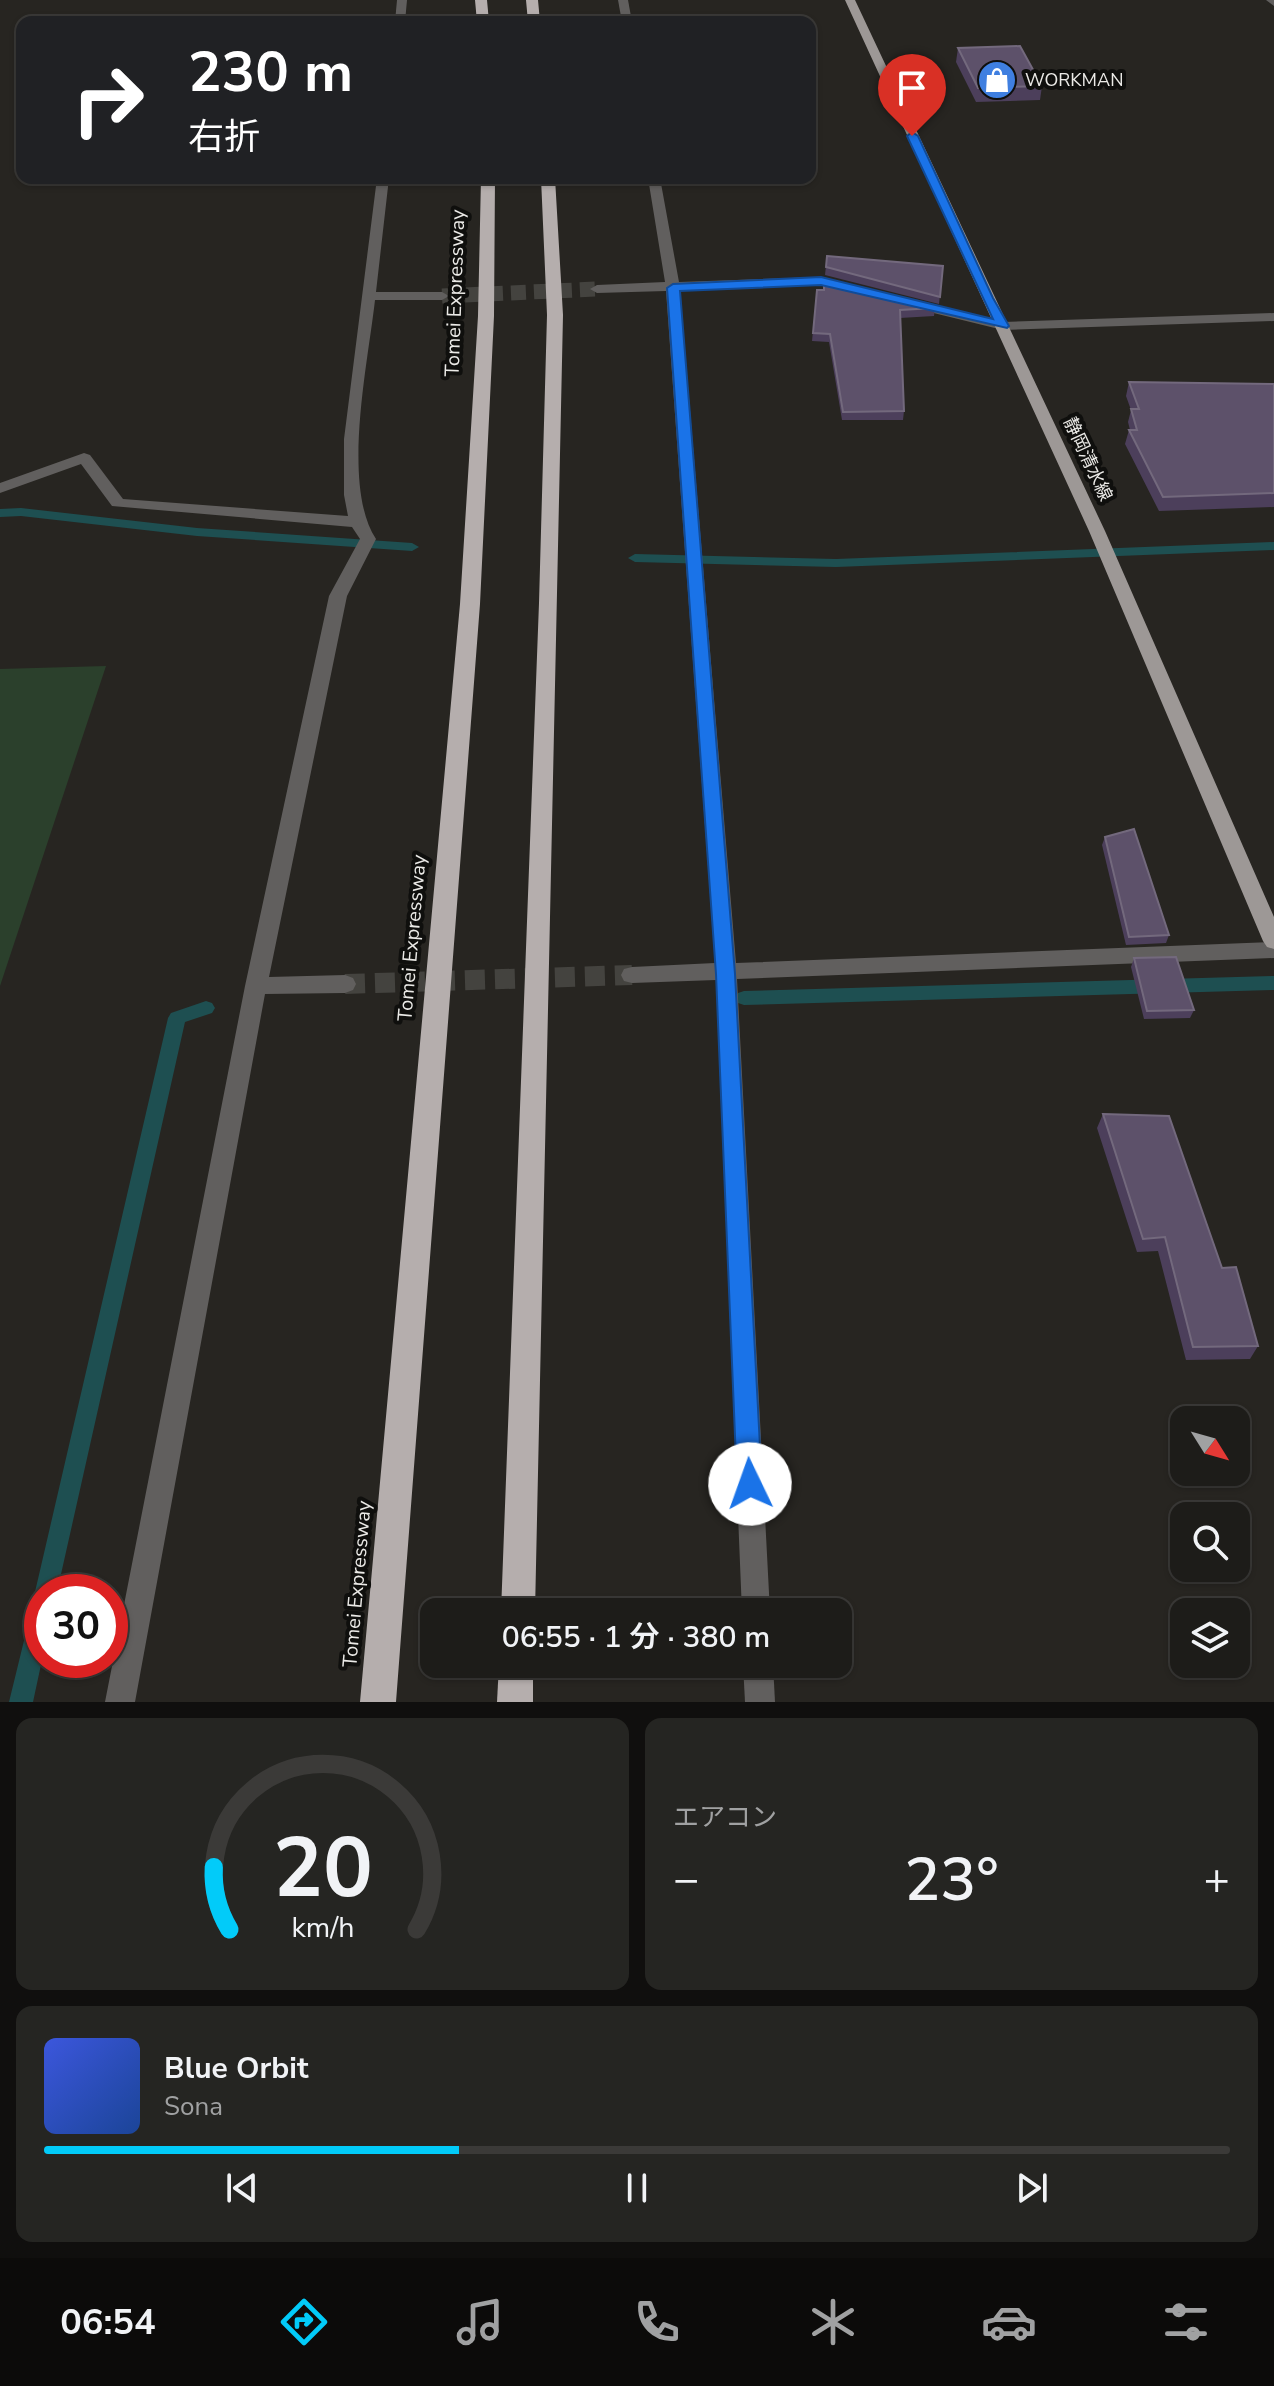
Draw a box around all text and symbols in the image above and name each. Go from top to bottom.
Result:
text: 230 m [188,34,353,111]
icon: right [56,48,160,152]
pin [878,54,946,136]
shop icon: WORKMAN [976,59,1018,101]
icon: arrive [890,66,934,110]
place label: WORKMAN [1025,68,1123,92]
text: 右折 [188,113,260,162]
street label: Tomei Expressway [439,208,471,377]
street label: 静岡清水線 [1058,413,1118,505]
street label: Tomei Expressway [391,853,433,1022]
north arrow [1170,1406,1250,1486]
map controls [1170,1406,1250,1678]
position arrow [708,1442,792,1526]
street label: Tomei Expressway [336,1499,378,1668]
button: search [1170,1502,1250,1582]
speed limit sign: 30 [24,1574,128,1678]
button: layers [1170,1598,1250,1678]
text: 06:55 · 1 分 · 380 m [502,1617,770,1658]
text: エアコン [673,1800,777,1835]
text: 20 [273,1812,372,1925]
text: 23° [904,1839,999,1921]
text: − [673,1850,699,1910]
text: + [1204,1850,1230,1910]
text: km/h [291,1908,354,1947]
text: Blue Orbit [164,2048,308,2089]
text: Sona [164,2089,223,2124]
icon: previous [220,2166,264,2210]
icon: pause [615,2166,659,2210]
icon: next [1010,2166,1054,2210]
icon: directions [276,2294,332,2350]
icon: music [452,2294,508,2350]
icon: phone [629,2294,685,2350]
icon: climate [805,2294,861,2350]
icon: car [981,2294,1037,2350]
icon: filters [1158,2294,1214,2350]
text: 06:54 [60,2298,156,2347]

